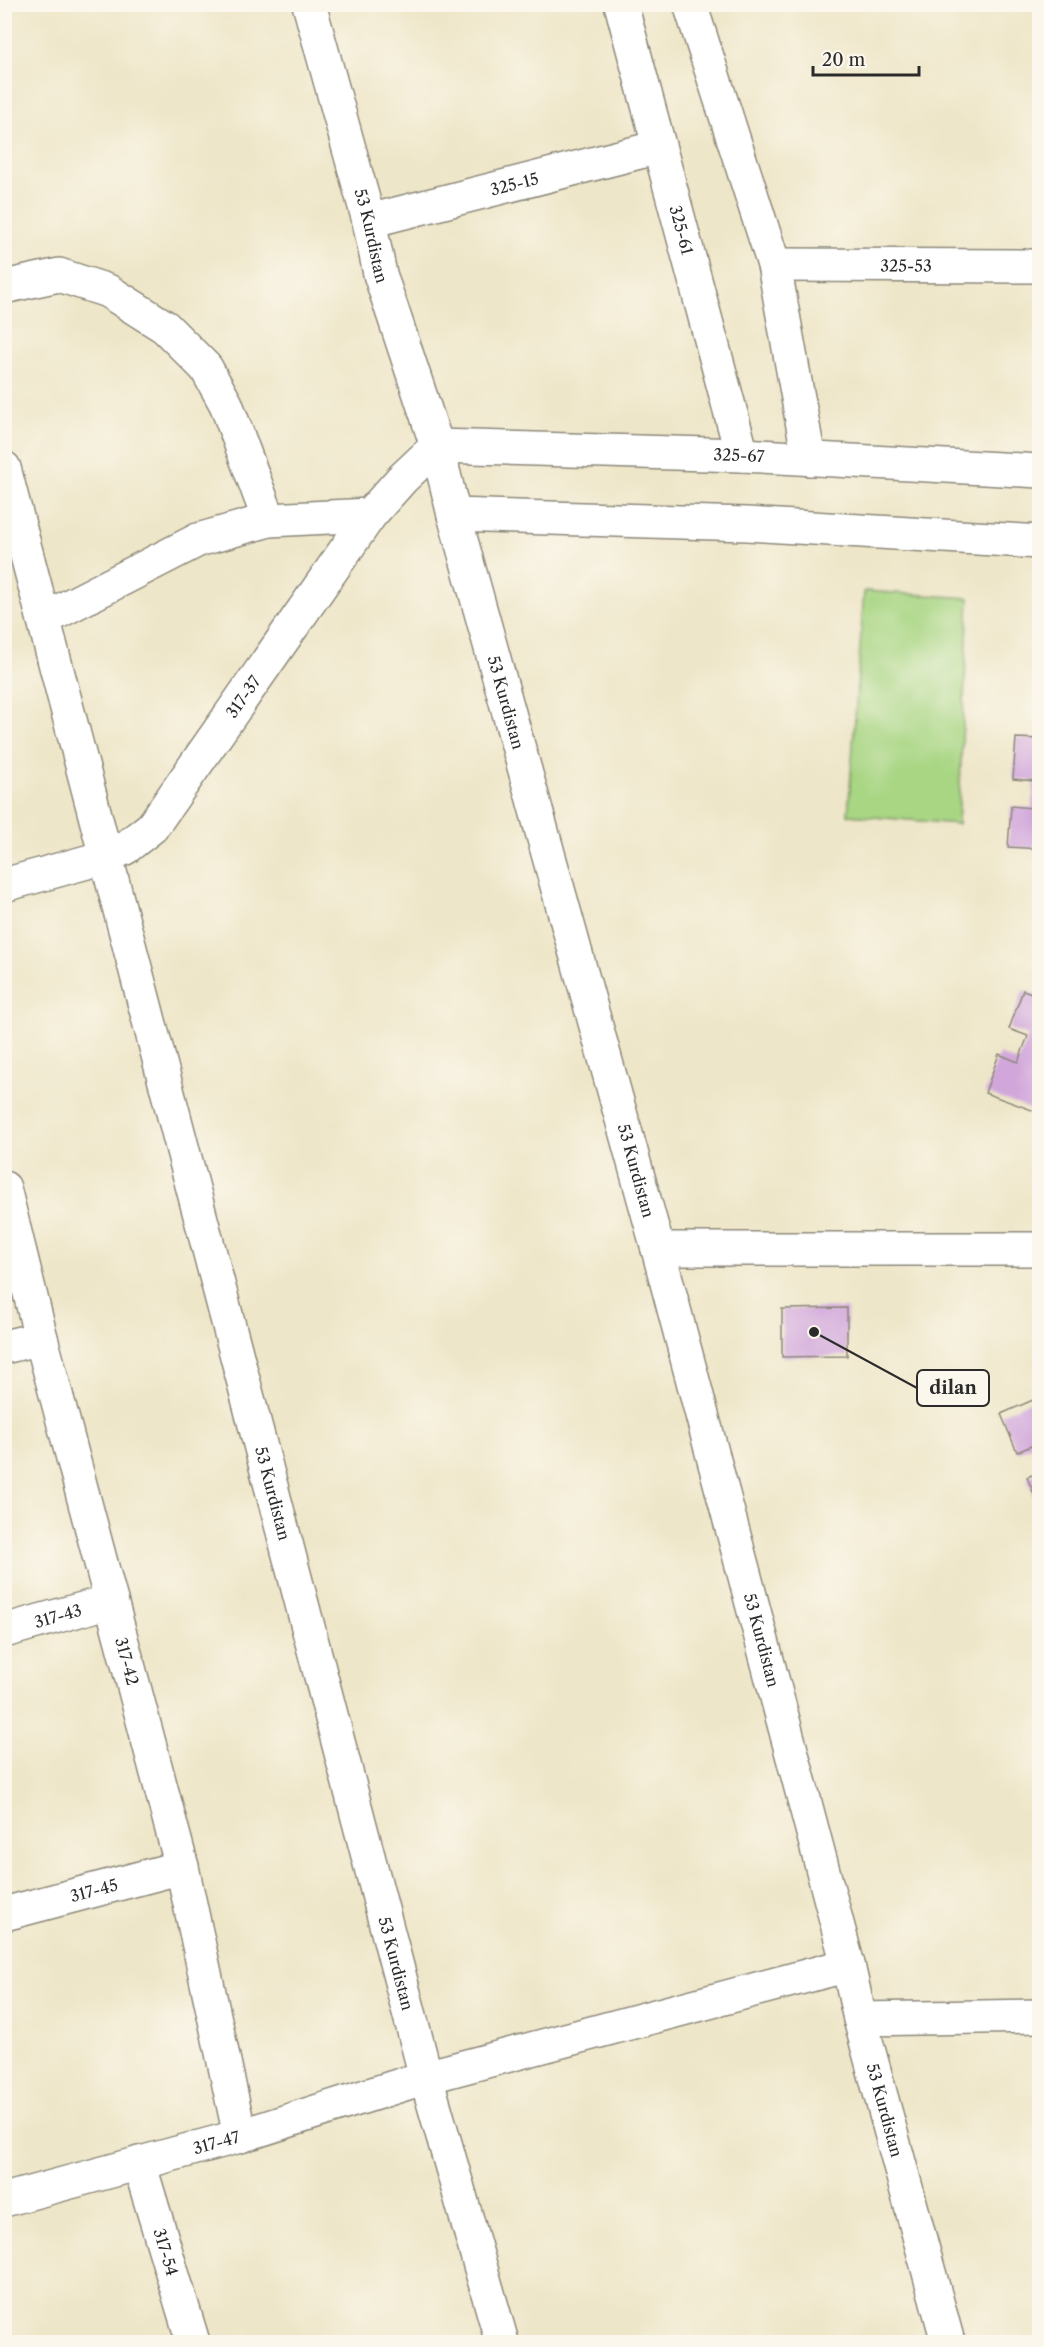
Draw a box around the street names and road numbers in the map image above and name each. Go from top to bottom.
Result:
street label: 325-15 [488,168,541,200]
street label: 53 Kurdistan [350,186,392,286]
street label: 325-61 [665,203,698,257]
street label: 325-53 [880,255,932,276]
street label: 325-67 [713,444,765,466]
street label: 53 Kurdistan [484,653,529,751]
street label: 317-37 [221,672,265,722]
street label: 53 Kurdistan [614,1122,659,1220]
street label: 53 Kurdistan [251,1444,295,1542]
street label: 53 Kurdistan [740,1591,784,1689]
street label: 317-43 [32,1600,84,1632]
street label: 317-42 [111,1635,143,1687]
street label: 317-45 [68,1874,120,1906]
street label: 53 Kurdistan [374,1914,418,2013]
street label: 53 Kurdistan [863,2061,907,2159]
street label: 317-47 [191,2127,242,2158]
street label: 317-54 [149,2226,182,2278]

